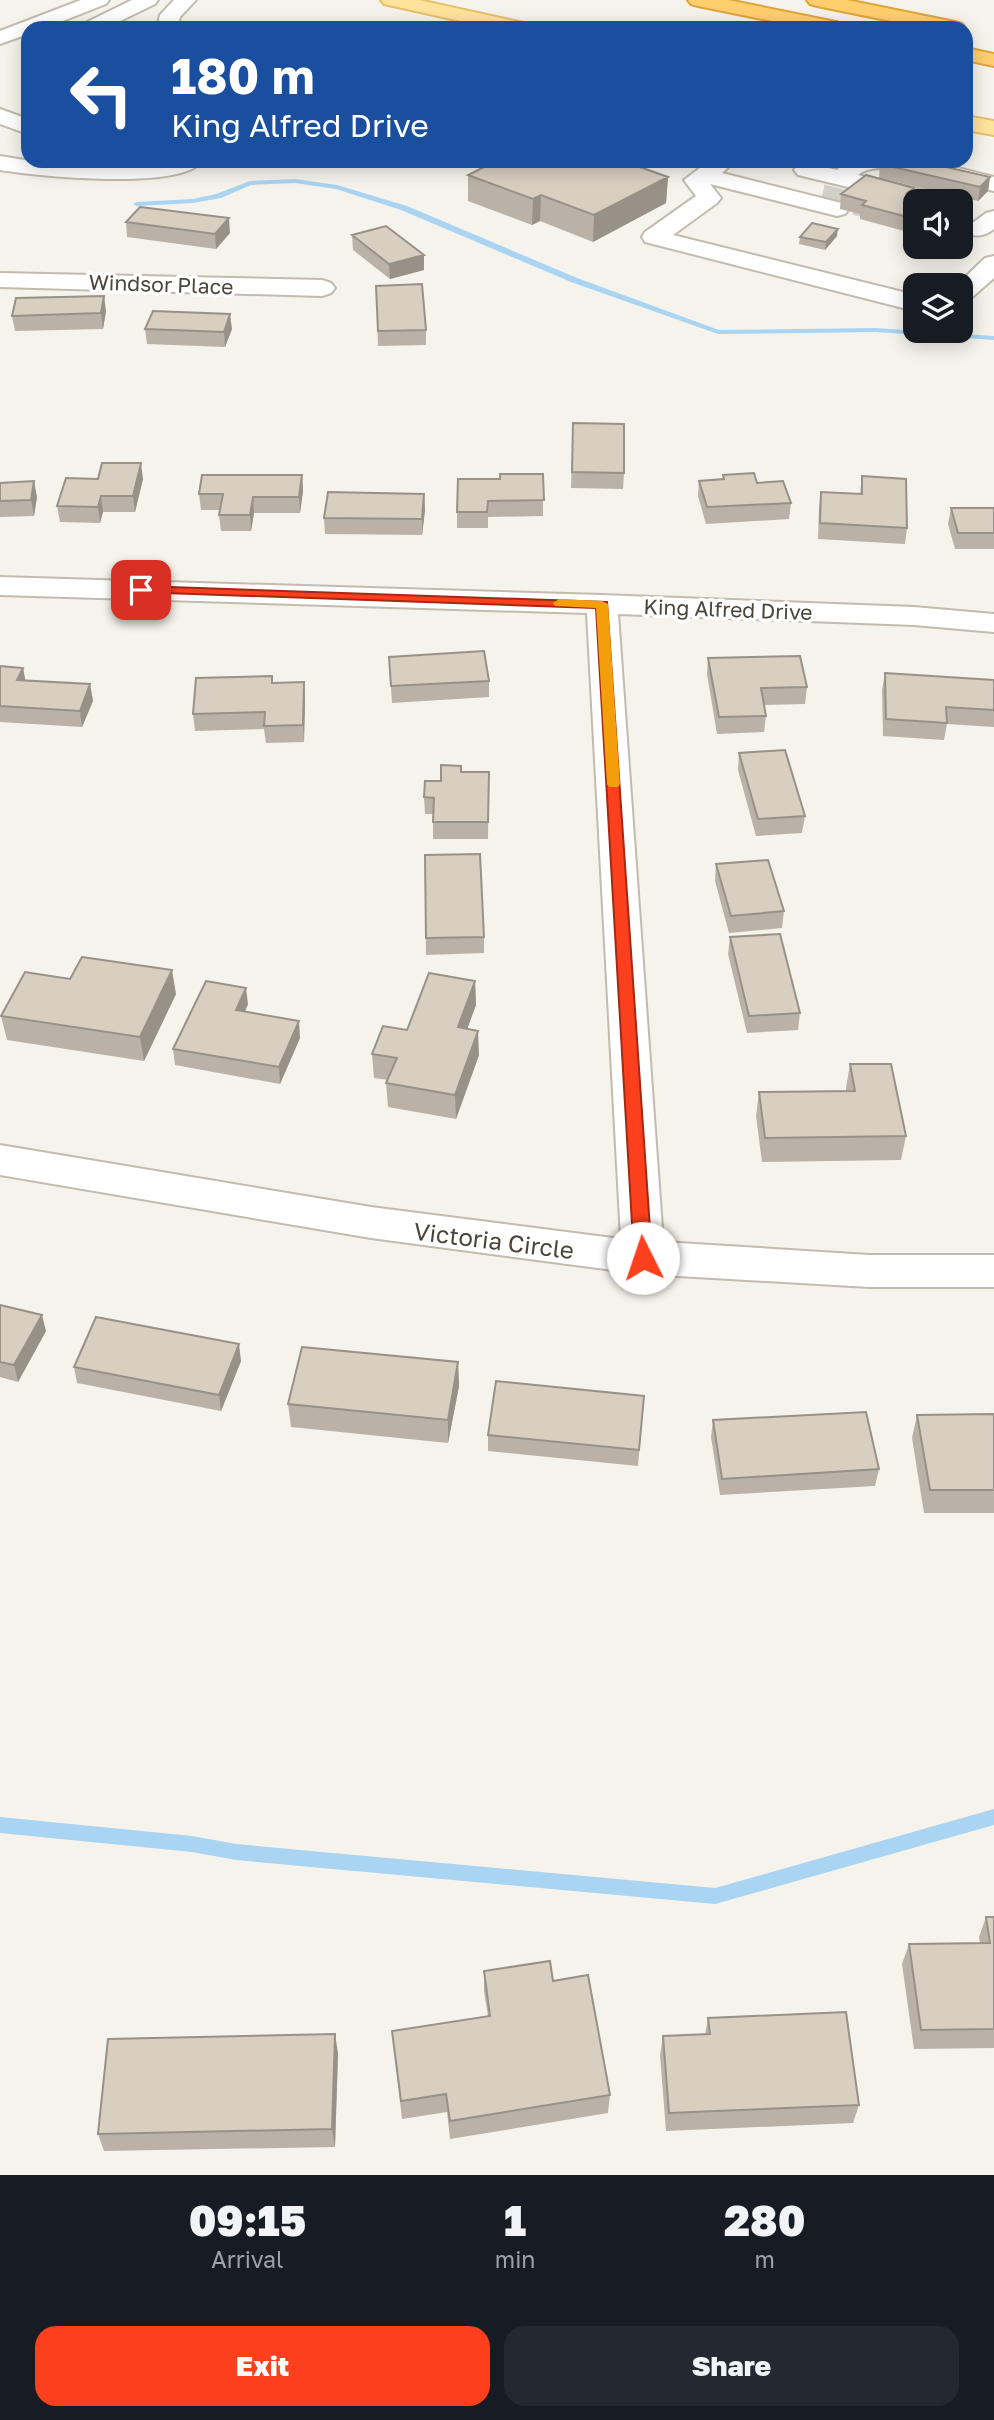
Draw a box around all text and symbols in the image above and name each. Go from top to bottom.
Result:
text: 180 m [171,46,315,105]
icon: left [56,49,147,140]
text: King Alfred Drive [171,106,429,144]
map controls [903,189,973,343]
button: sound [903,189,973,259]
street label: Windsor Place [88,268,234,300]
button: layers [903,273,973,343]
pin [111,560,171,620]
icon: arrive [122,571,160,609]
street label: King Alfred Drive [643,593,813,625]
street label: Victoria Circle [412,1216,576,1264]
position arrow [606,1221,680,1295]
text: 09:15 [189,2195,306,2245]
text: 1 [504,2195,526,2245]
text: 280 [724,2195,805,2245]
text: Arrival [211,2245,283,2273]
text: min [495,2245,535,2273]
text: m [755,2245,775,2273]
button: Exit [35,2326,490,2406]
button: Share [504,2326,959,2406]

